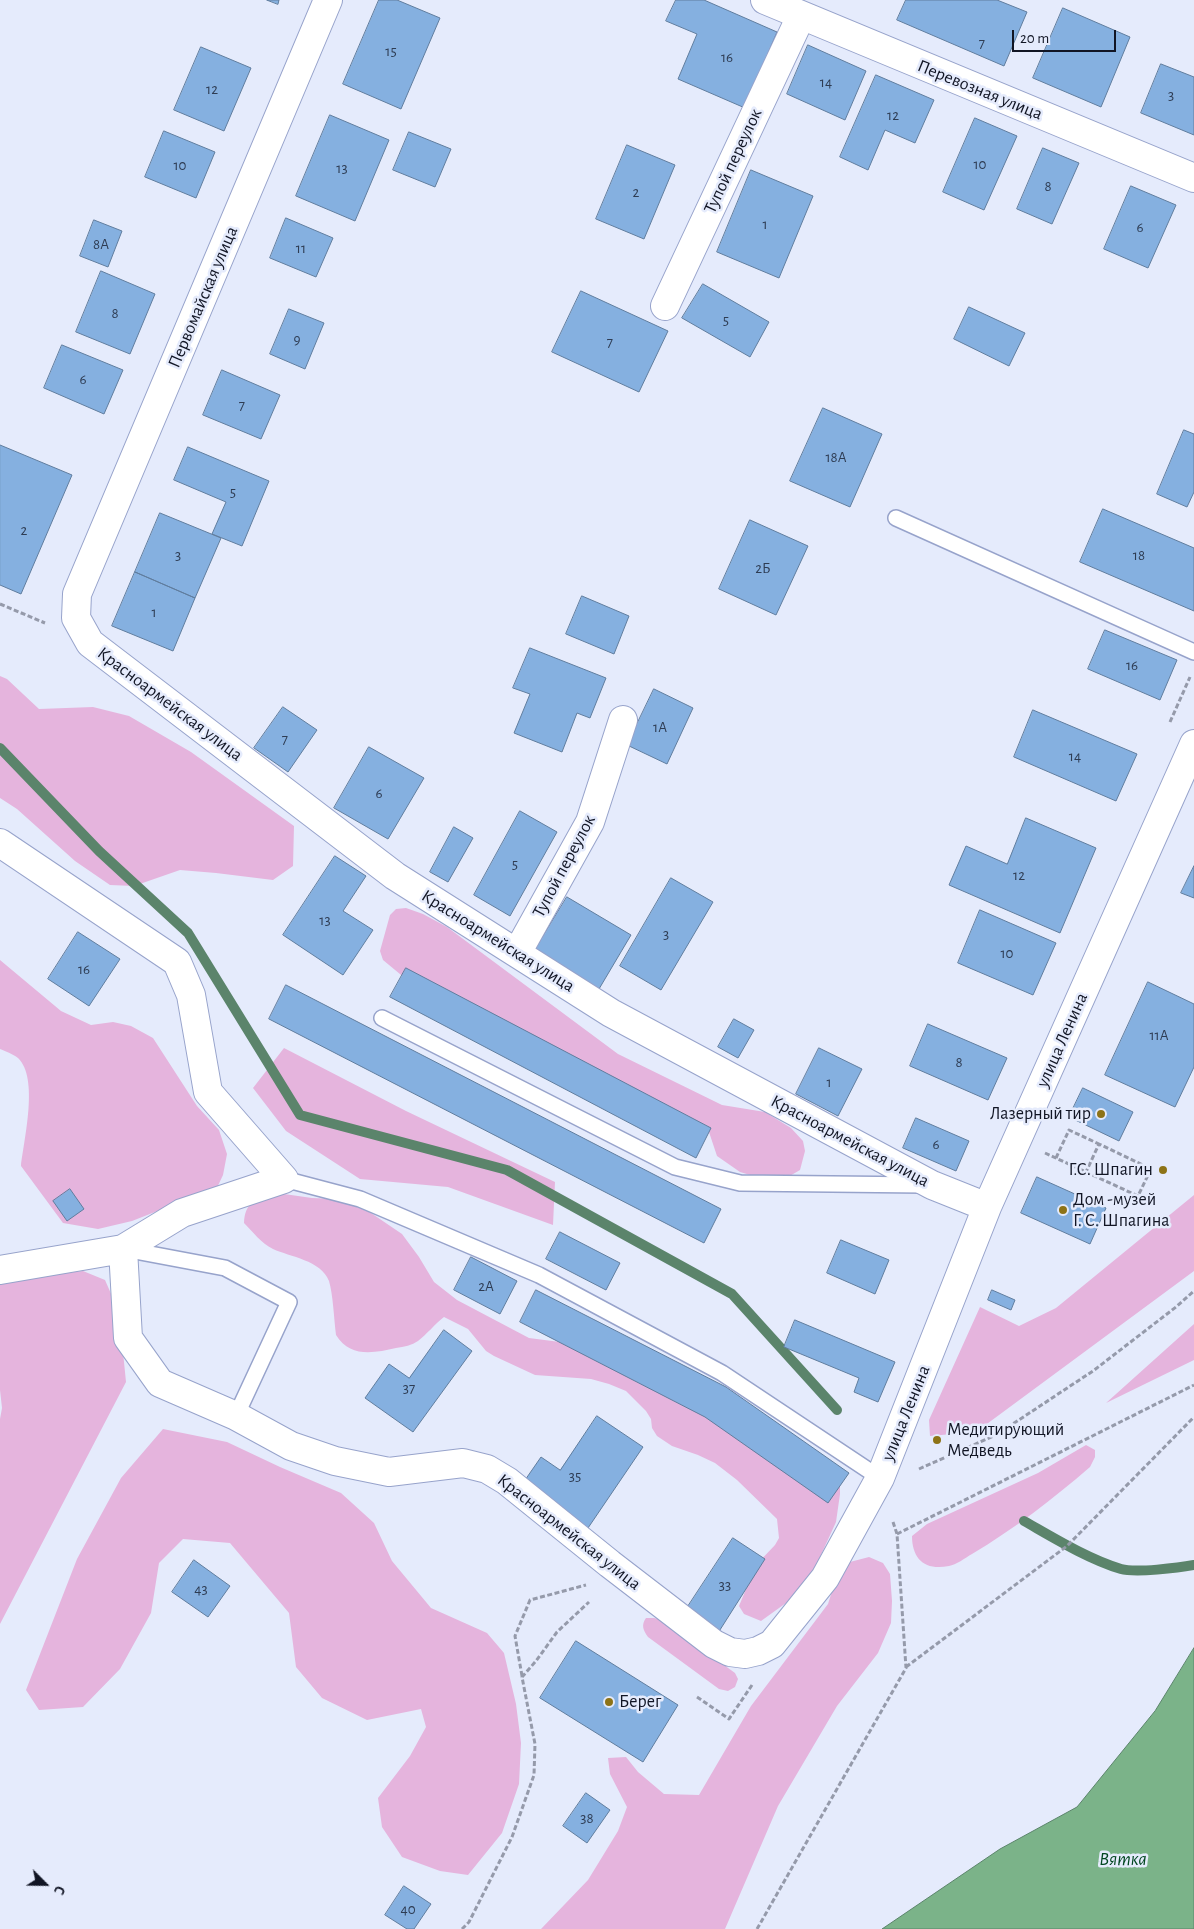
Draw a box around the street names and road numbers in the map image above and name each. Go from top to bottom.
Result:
street label: Перевозная улица [914,55,1046,125]
street label: Тупой переулок [699,105,767,217]
street label: Первомайская улица [163,223,243,371]
street label: Красноармейская улица [93,642,247,766]
street label: Тупой переулок [528,811,600,921]
street label: Красноармейская улица [418,885,578,997]
street label: улица Ленина [1032,989,1092,1091]
street label: Красноармейская улица [767,1090,933,1192]
street label: улица Ленина [877,1362,935,1464]
street label: Красноармейская улица [493,1469,645,1595]

